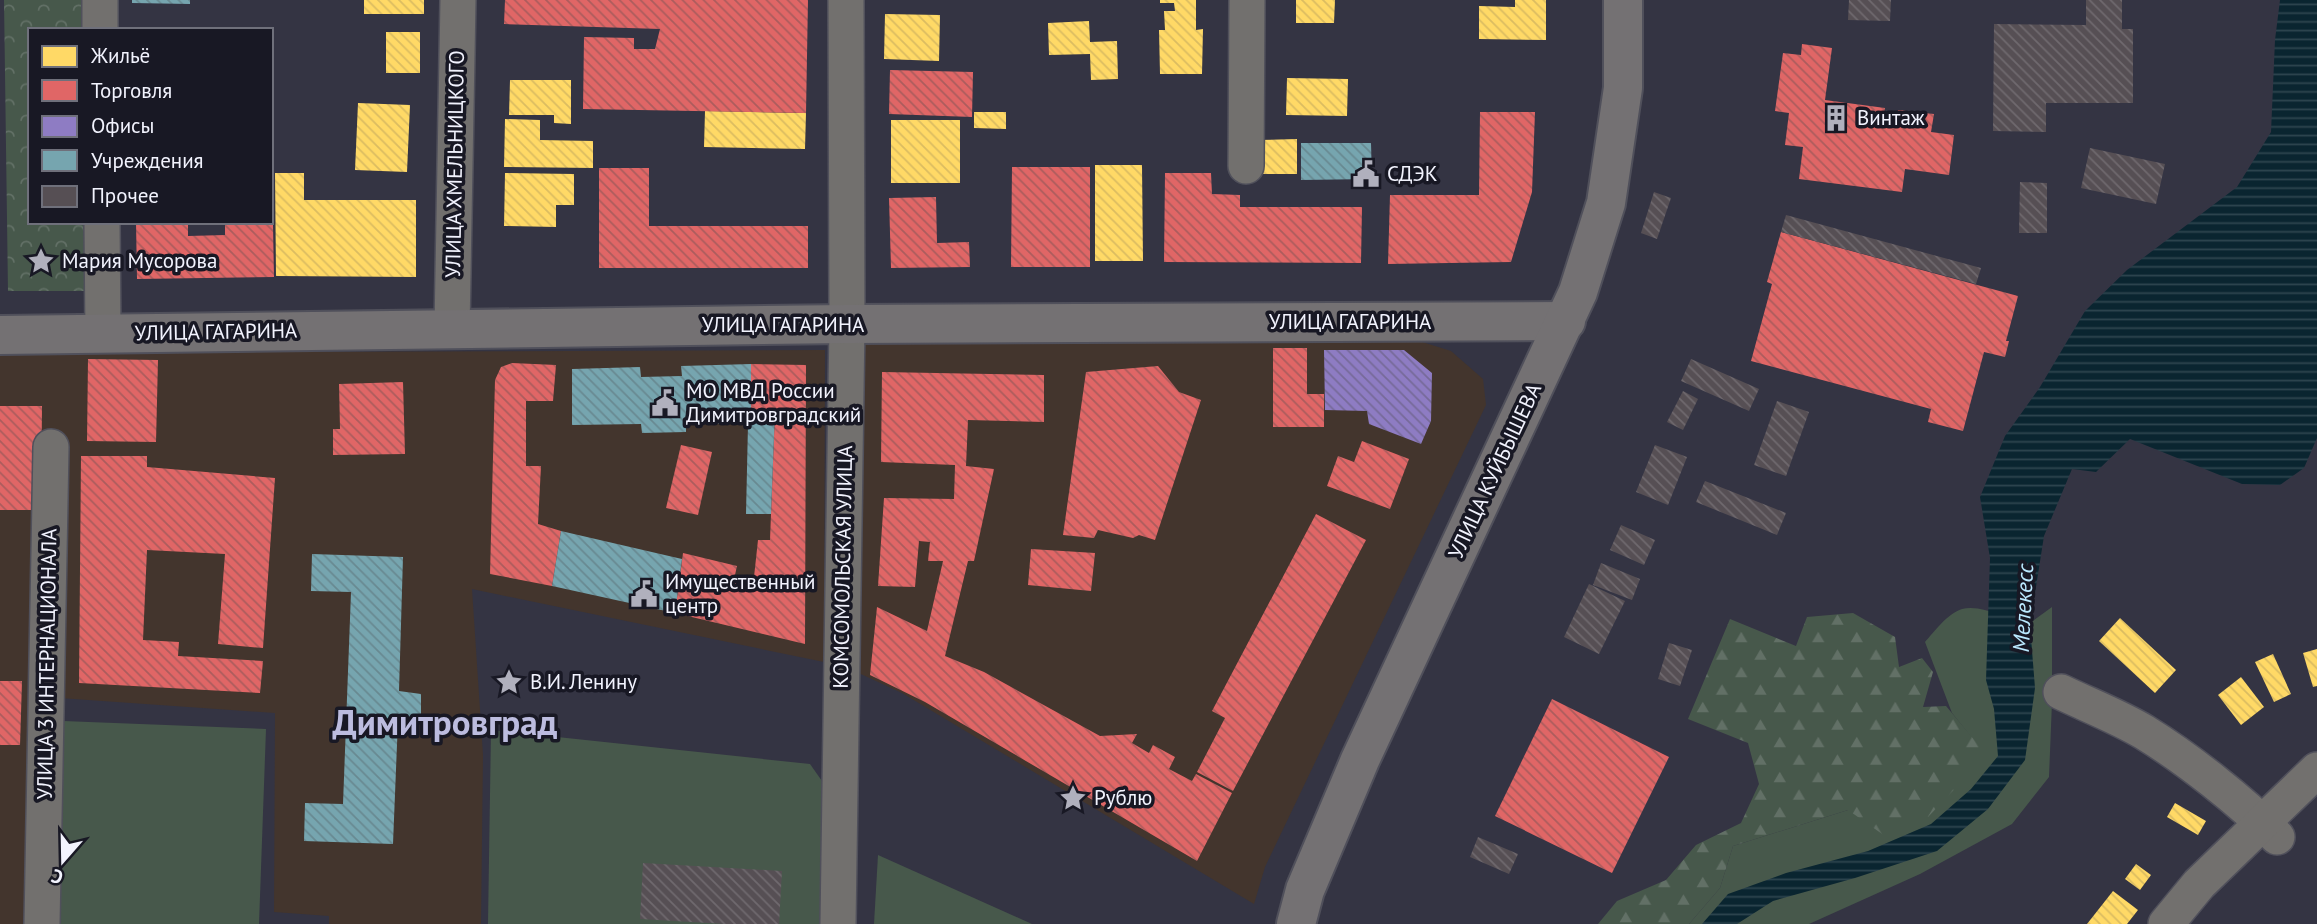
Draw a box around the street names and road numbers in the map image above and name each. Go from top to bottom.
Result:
street label: УЛИЦА ХМЕЛЬНИЦКОГО [439,50,470,278]
street label: УЛИЦА ГАГАРИНА [1269,308,1432,335]
street label: УЛИЦА ГАГАРИНА [702,311,865,338]
street label: УЛИЦА ГАГАРИНА [134,317,298,346]
street label: УЛИЦА КУЙБЫШЕВА [1442,378,1547,563]
street label: КОМСОМОЛЬСКАЯ УЛИЦА [827,444,858,689]
street label: УЛИЦА 3 ИНТЕРНАЦИОНАЛА [31,528,62,800]

